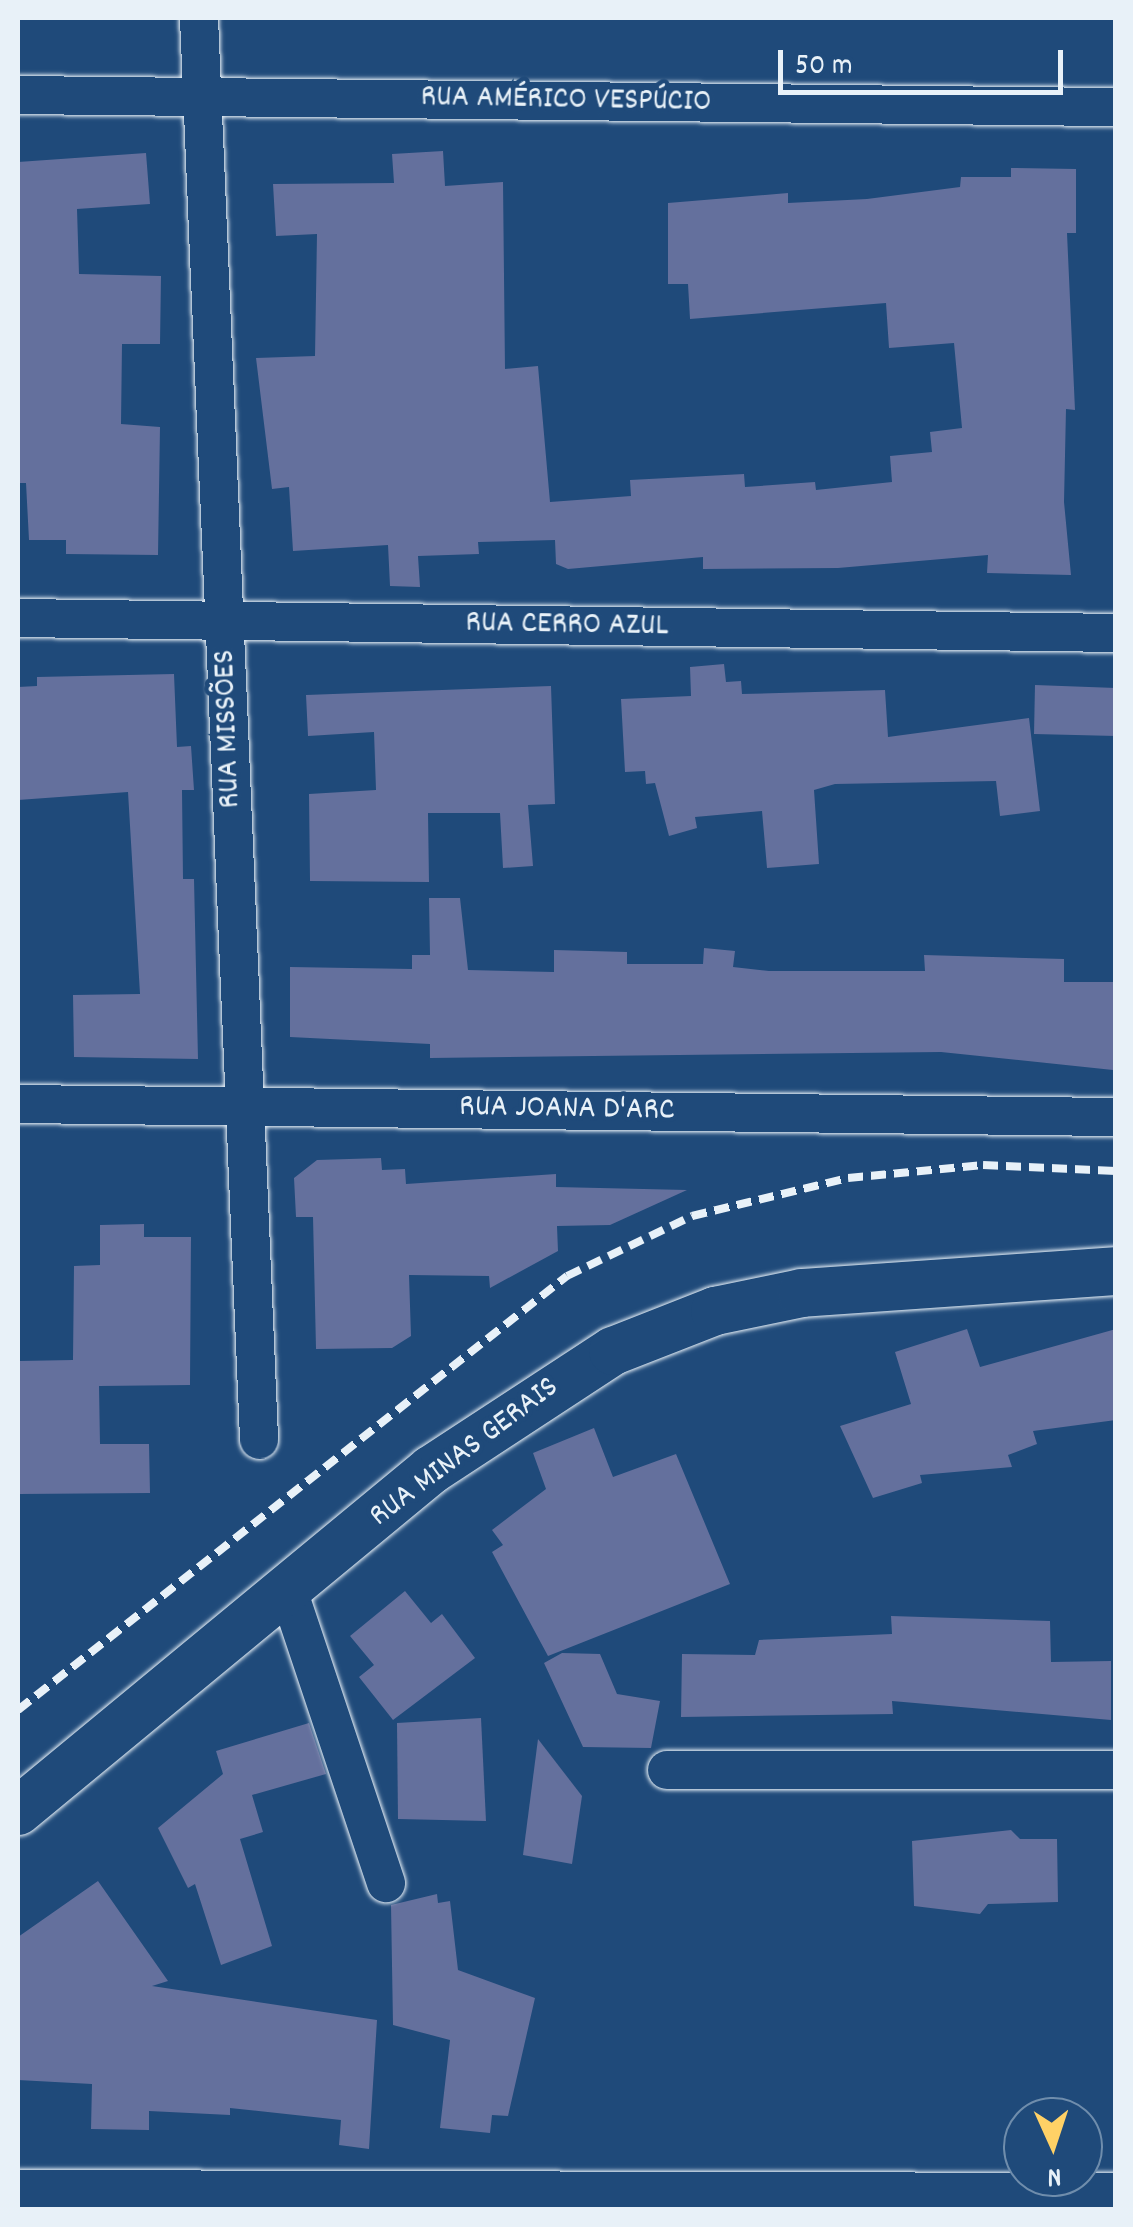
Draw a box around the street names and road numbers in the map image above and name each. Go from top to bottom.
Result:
street label: RUA AMÉRICO VESPÚCIO [420,79,712,123]
street label: RUA CERRO AZUL [465,605,669,647]
street label: RUA MISSÕES [207,649,251,809]
street label: RUA JOANA D'ARC [459,1089,675,1131]
street label: RUA MINAS GERAIS [363,1369,567,1537]

